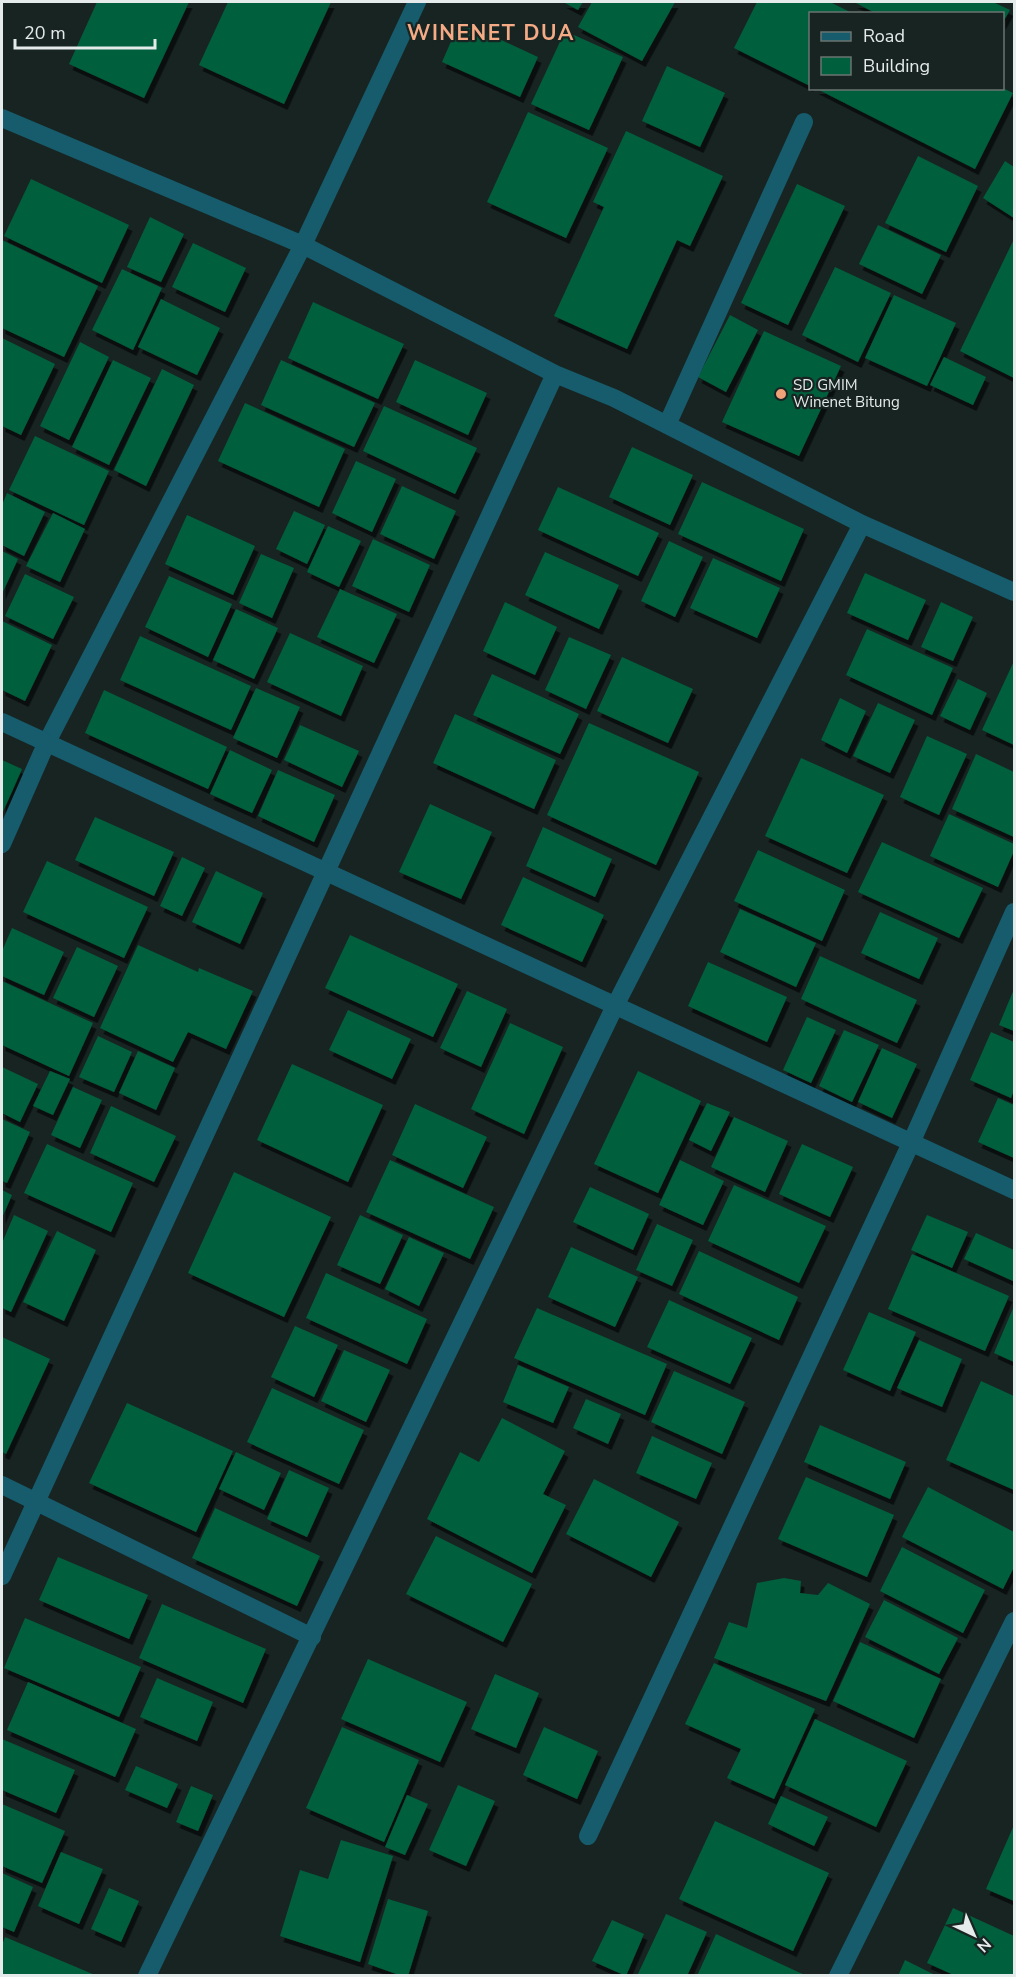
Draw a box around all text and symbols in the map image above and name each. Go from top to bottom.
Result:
scale bar [15,12,154,50]
legend [809,12,1004,90]
district label: WINENET DUA [407,19,575,47]
text: 20 m [24,21,66,45]
text: Road [863,24,905,48]
text: Building [863,54,930,78]
place label: SD GMIM Winenet Bitung [793,375,900,412]
marker: SD GMIM Winenet Bitung [774,387,788,401]
north arrow [944,1905,1004,1965]
text: N [972,1933,996,1957]

